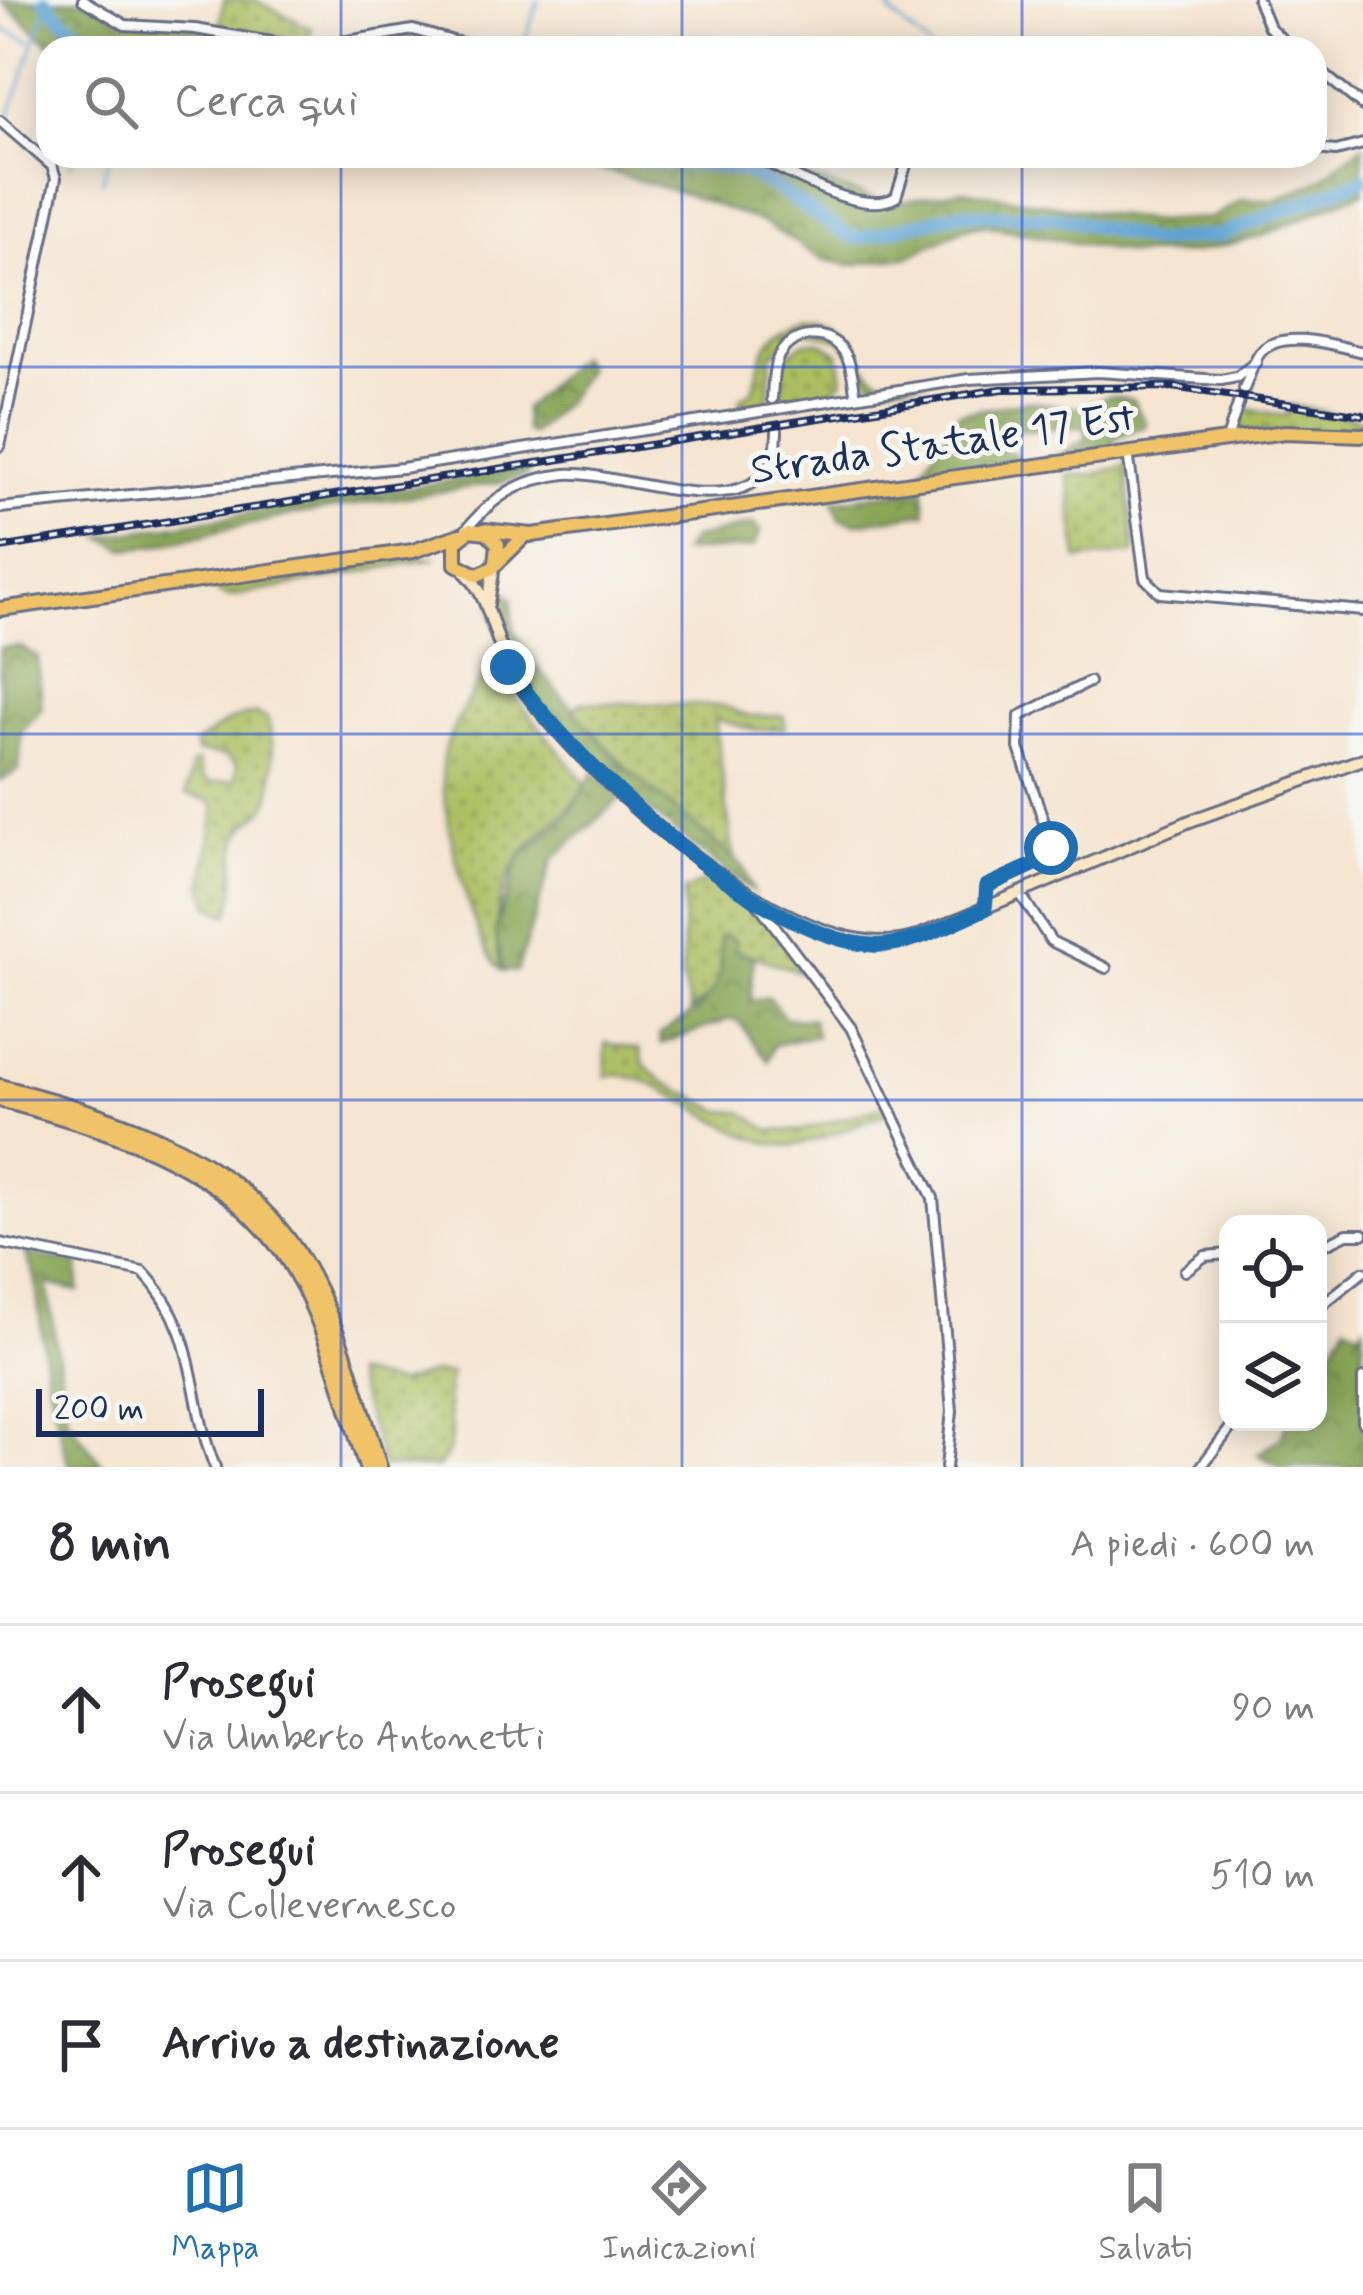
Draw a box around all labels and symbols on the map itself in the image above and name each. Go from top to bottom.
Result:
street label: Strada Statale 17 Est [747,391,1139,499]
route end [481,640,535,694]
route start [1024,821,1078,875]
scale bar [36,1383,264,1436]

